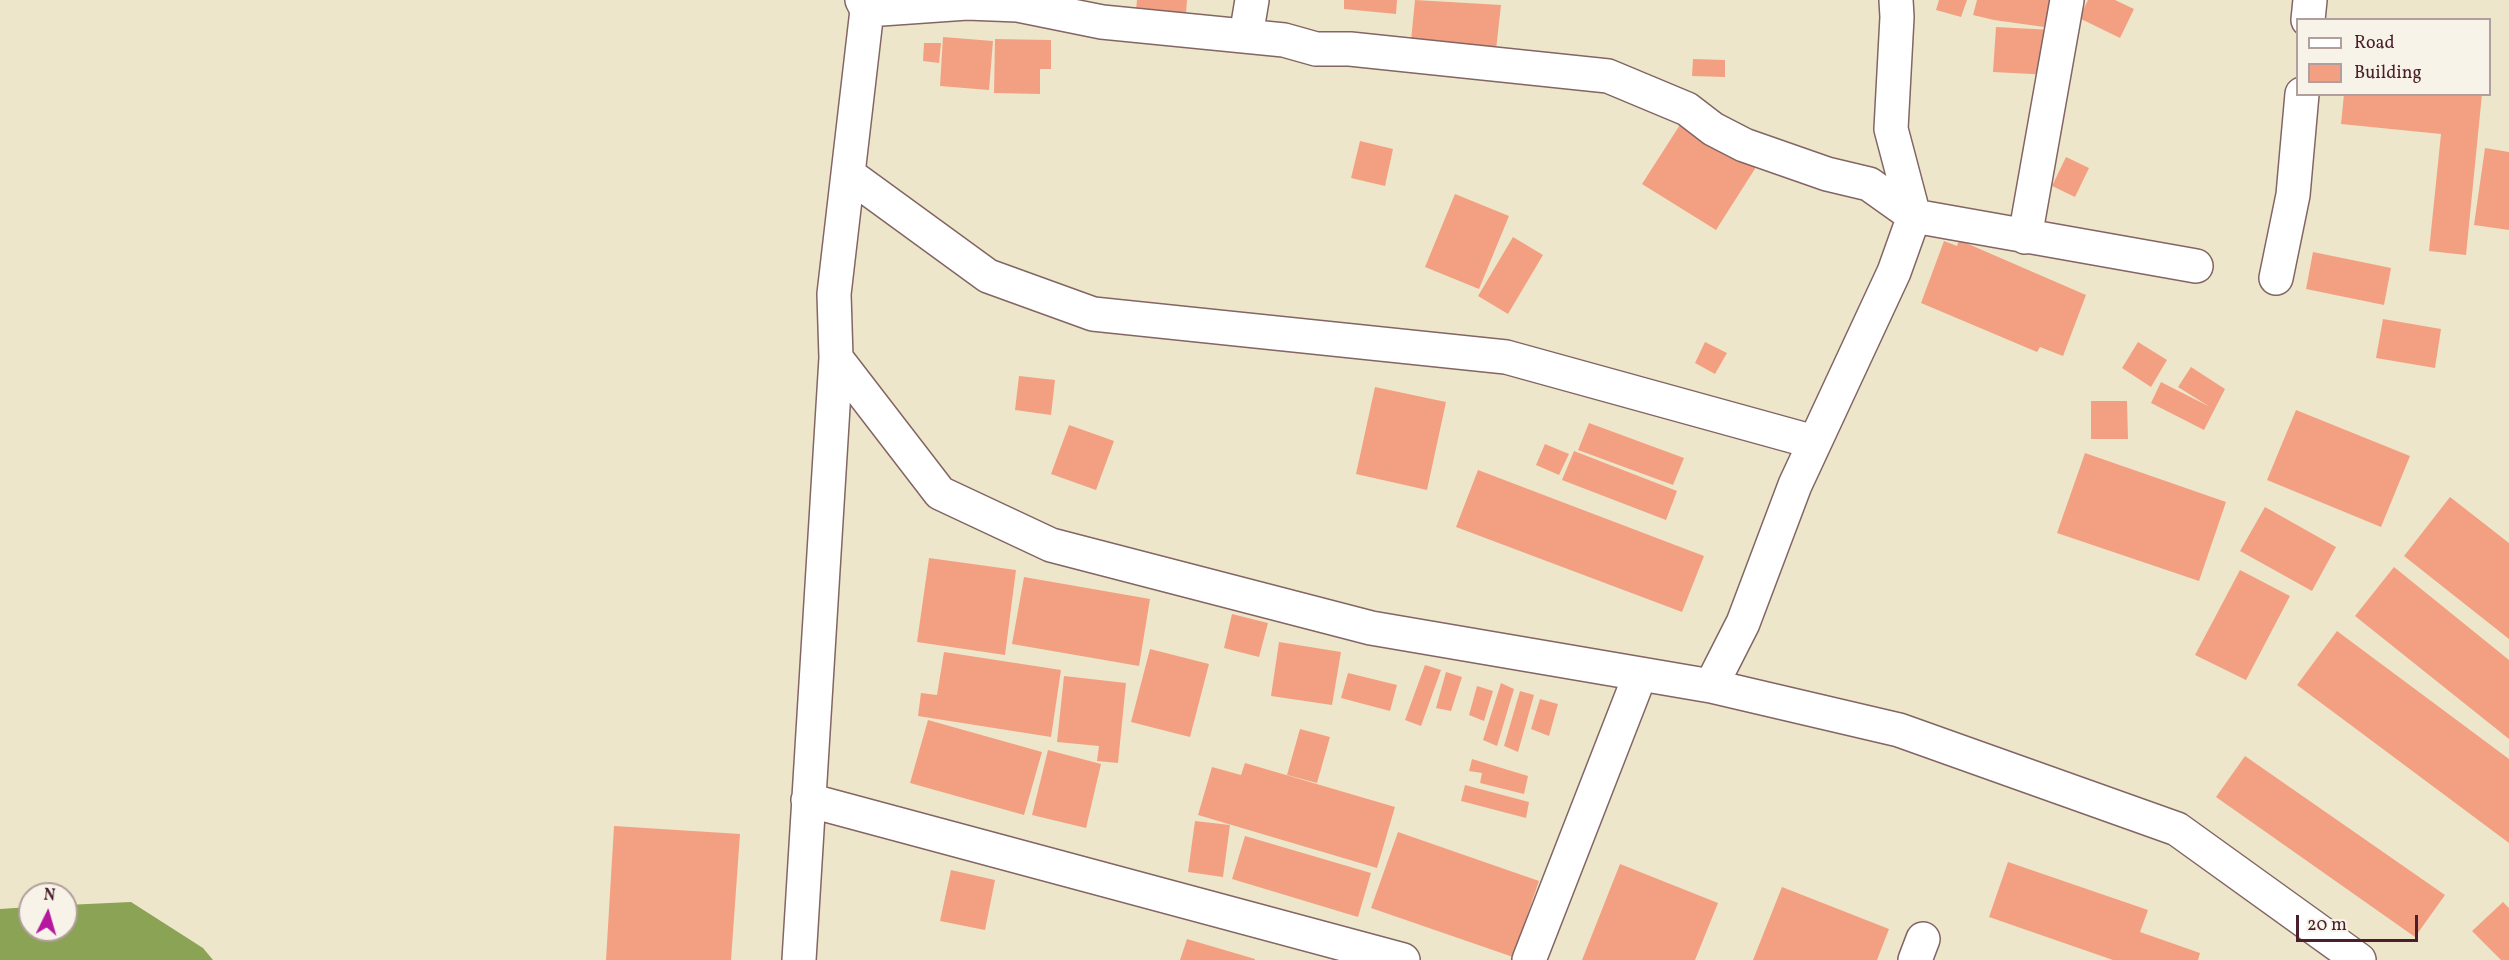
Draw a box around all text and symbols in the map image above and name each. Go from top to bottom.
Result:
legend [2296,18,2491,96]
text: Road [2354,31,2395,56]
text: Building [2354,61,2422,86]
north arrow [18,882,78,942]
text: N [43,885,56,908]
scale bar [2299,903,2420,941]
text: 20 m [2307,913,2347,938]

